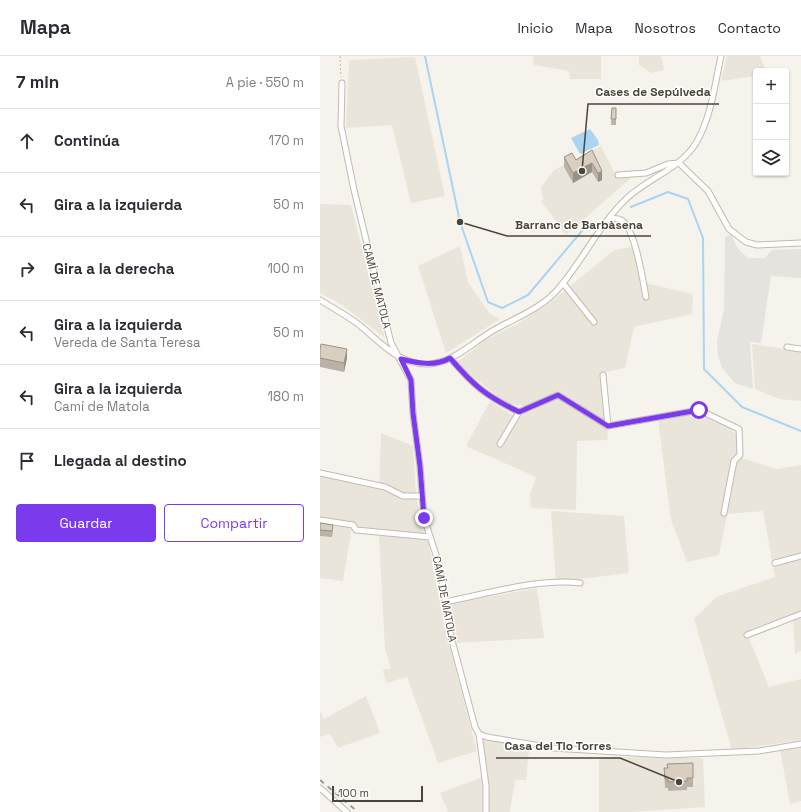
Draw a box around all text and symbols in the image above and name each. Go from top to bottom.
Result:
text: Mapa [20,15,71,40]
text: Inicio [517,19,553,37]
text: Mapa [575,19,613,37]
text: Nosotros [635,19,696,37]
text: Contacto [718,19,781,37]
map controls [753,68,789,176]
button: + [753,68,789,104]
text: 7 min [16,71,59,93]
text: A pie · 550 m [226,74,304,91]
callout: Cases de Sepúlveda [588,80,719,104]
text: Cases de Sepúlveda [595,84,711,100]
button: − [753,104,789,140]
icon: ahead [16,130,38,152]
text: Continúa [54,131,120,150]
text: 170 m [268,132,304,149]
button: layers [753,140,789,176]
icon: left [16,194,38,216]
text: Gira a la izquierda [54,195,182,214]
text: 50 m [273,196,304,213]
callout: Barranc de Barbàsena [507,212,651,236]
text: Barranc de Barbàsena [515,217,643,233]
street label: CAMÍ DE MATOLA [360,242,394,330]
icon: right [16,258,38,280]
text: Gira a la derecha [54,259,174,278]
text: 100 m [267,260,304,277]
text: Gira a la izquierda [54,315,182,334]
icon: left [16,322,38,344]
text: 50 m [273,324,304,341]
text: Vereda de Santa Teresa [54,334,201,351]
text: Gira a la izquierda [54,379,182,398]
icon: left [16,386,38,408]
text: 180 m [268,388,304,405]
text: Camí de Matola [54,398,150,415]
route start [690,401,708,419]
icon: arrive [16,450,38,472]
text: Llegada al destino [54,451,187,470]
button: Guardar [16,504,156,542]
button: Compartir [164,504,304,542]
route end [415,509,433,527]
street label: CAMÍ DE MATOLA [430,555,460,643]
callout: Casa del Tio Torres [496,734,620,758]
text: Casa del Tio Torres [504,738,612,754]
scale bar [332,784,423,803]
text: 100 m [338,786,369,800]

